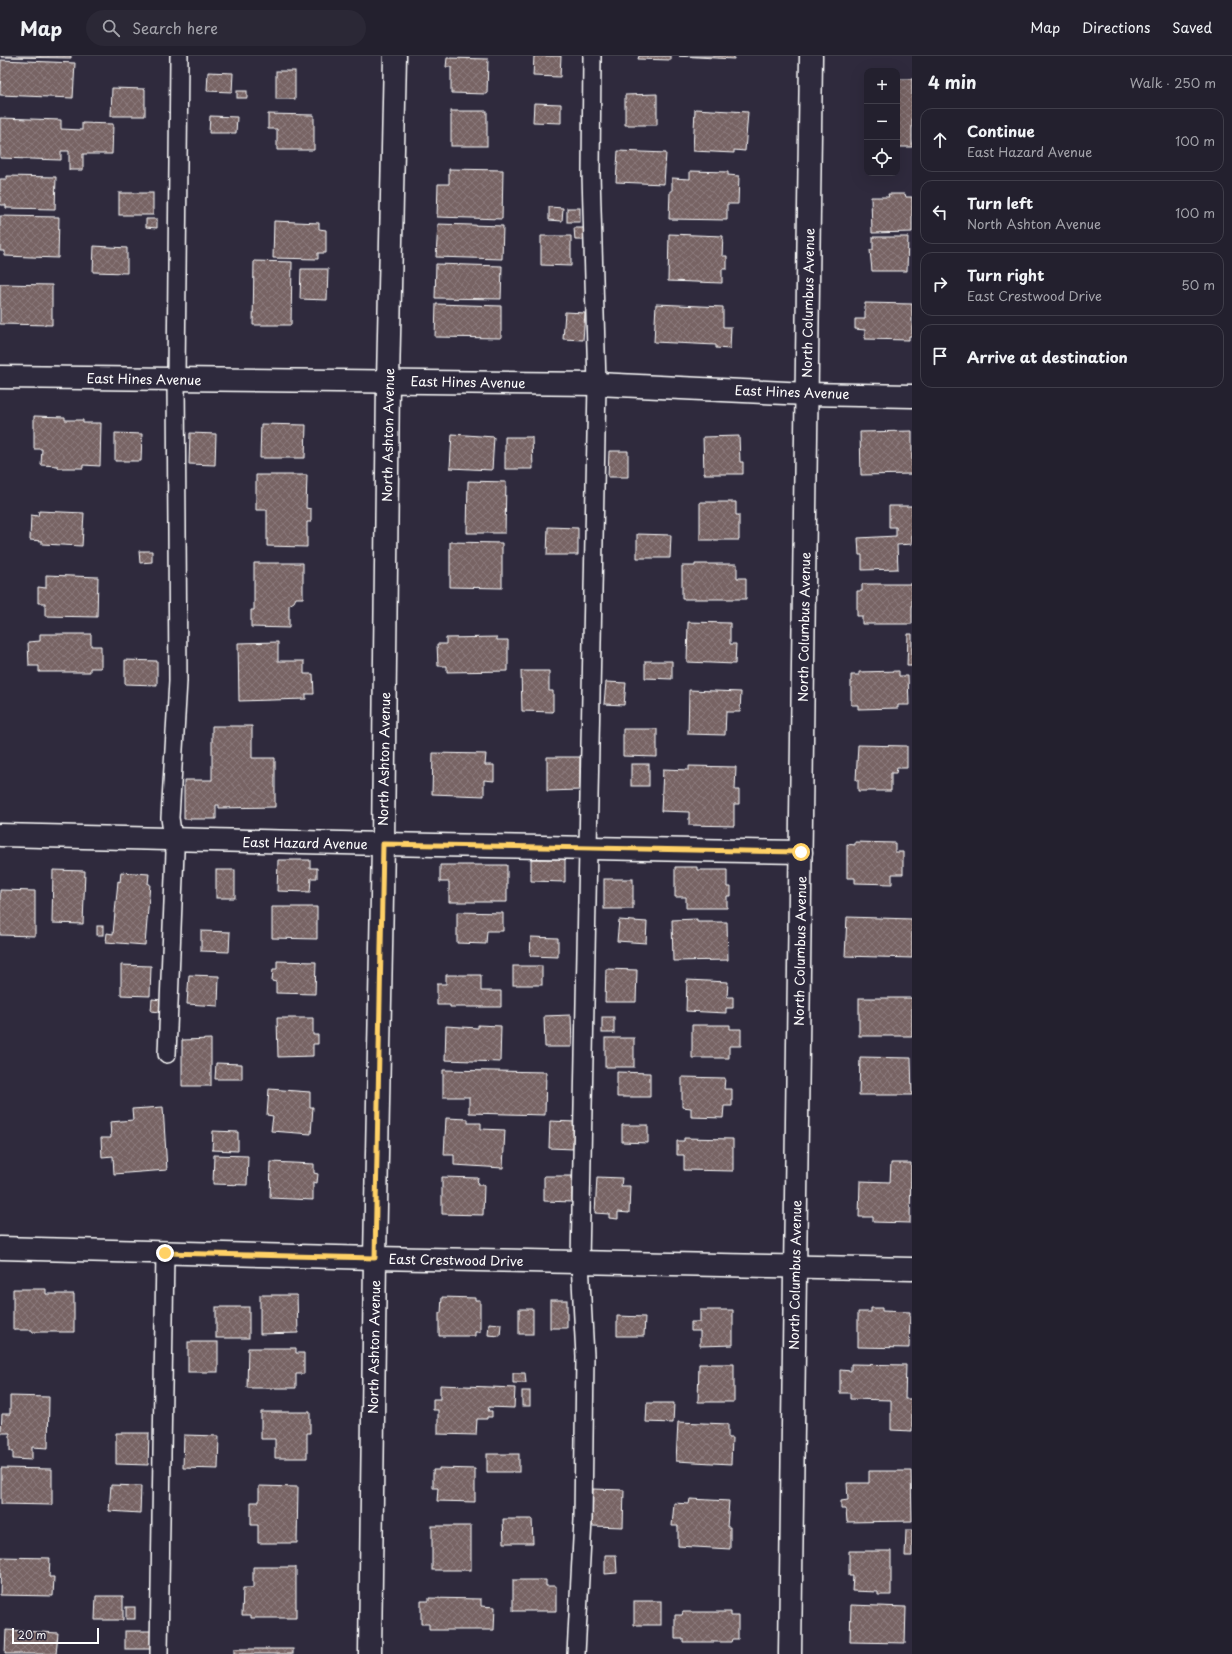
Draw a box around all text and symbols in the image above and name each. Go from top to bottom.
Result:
search box [86,10,366,46]
text: Map [20,14,62,42]
text: Search here [132,16,218,39]
icon: search [100,17,122,39]
text: Map [1030,17,1060,38]
text: Directions [1082,17,1150,38]
text: Saved [1172,17,1212,38]
map controls [864,68,900,176]
button: + [864,68,900,104]
text: 4 min [928,69,976,95]
text: Walk · 250 m [1130,73,1216,92]
button: − [864,104,900,140]
text: Continue [967,119,1035,142]
icon: ahead [929,129,951,151]
text: 100 m [1175,131,1215,150]
button: locate [864,140,900,176]
text: East Hazard Avenue [967,142,1092,161]
text: Turn left [967,191,1033,214]
icon: left [929,201,951,223]
text: 100 m [1175,203,1215,222]
text: North Ashton Avenue [967,214,1101,233]
street label: North Columbus Avenue [797,228,818,378]
text: Turn right [967,263,1044,286]
icon: right [929,273,951,295]
text: 50 m [1181,275,1215,294]
text: East Crestwood Drive [967,286,1102,305]
icon: arrive [929,345,951,367]
text: Arrive at destination [967,345,1128,368]
street label: East Hines Avenue [86,368,202,389]
street label: North Ashton Avenue [377,368,398,502]
street label: East Hines Avenue [410,371,526,392]
street label: East Hines Avenue [734,380,850,403]
street label: North Columbus Avenue [793,552,814,702]
street label: North Ashton Avenue [373,692,394,826]
street label: East Hazard Avenue [242,832,368,853]
route start [792,843,810,861]
street label: North Columbus Avenue [789,876,810,1026]
street label: North Columbus Avenue [784,1200,805,1350]
route end [156,1244,174,1262]
street label: East Crestwood Drive [388,1249,524,1270]
street label: North Ashton Avenue [363,1280,384,1414]
scale bar [12,1626,99,1645]
text: 20 m [18,1626,46,1643]

